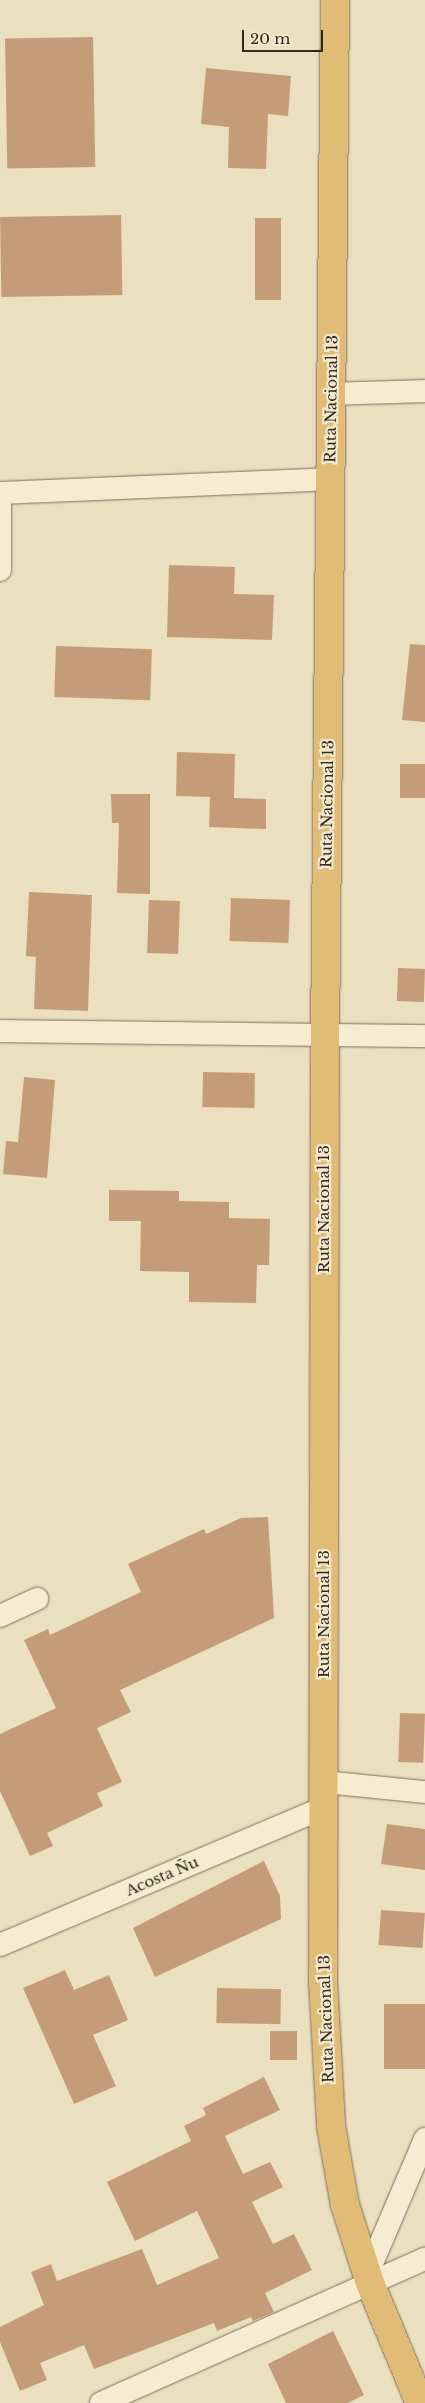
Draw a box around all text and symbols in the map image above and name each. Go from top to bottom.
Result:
scale bar [245,20,326,52]
text: 20 m [250,29,290,48]
street label: Ruta Nacional 13 [321,335,341,463]
street label: Ruta Nacional 13 [317,740,337,868]
street label: Ruta Nacional 13 [315,1145,333,1273]
street label: Ruta Nacional 13 [315,1550,333,1678]
street label: Acosta Ñu [123,1853,201,1899]
street label: Ruta Nacional 13 [315,1955,337,2083]

